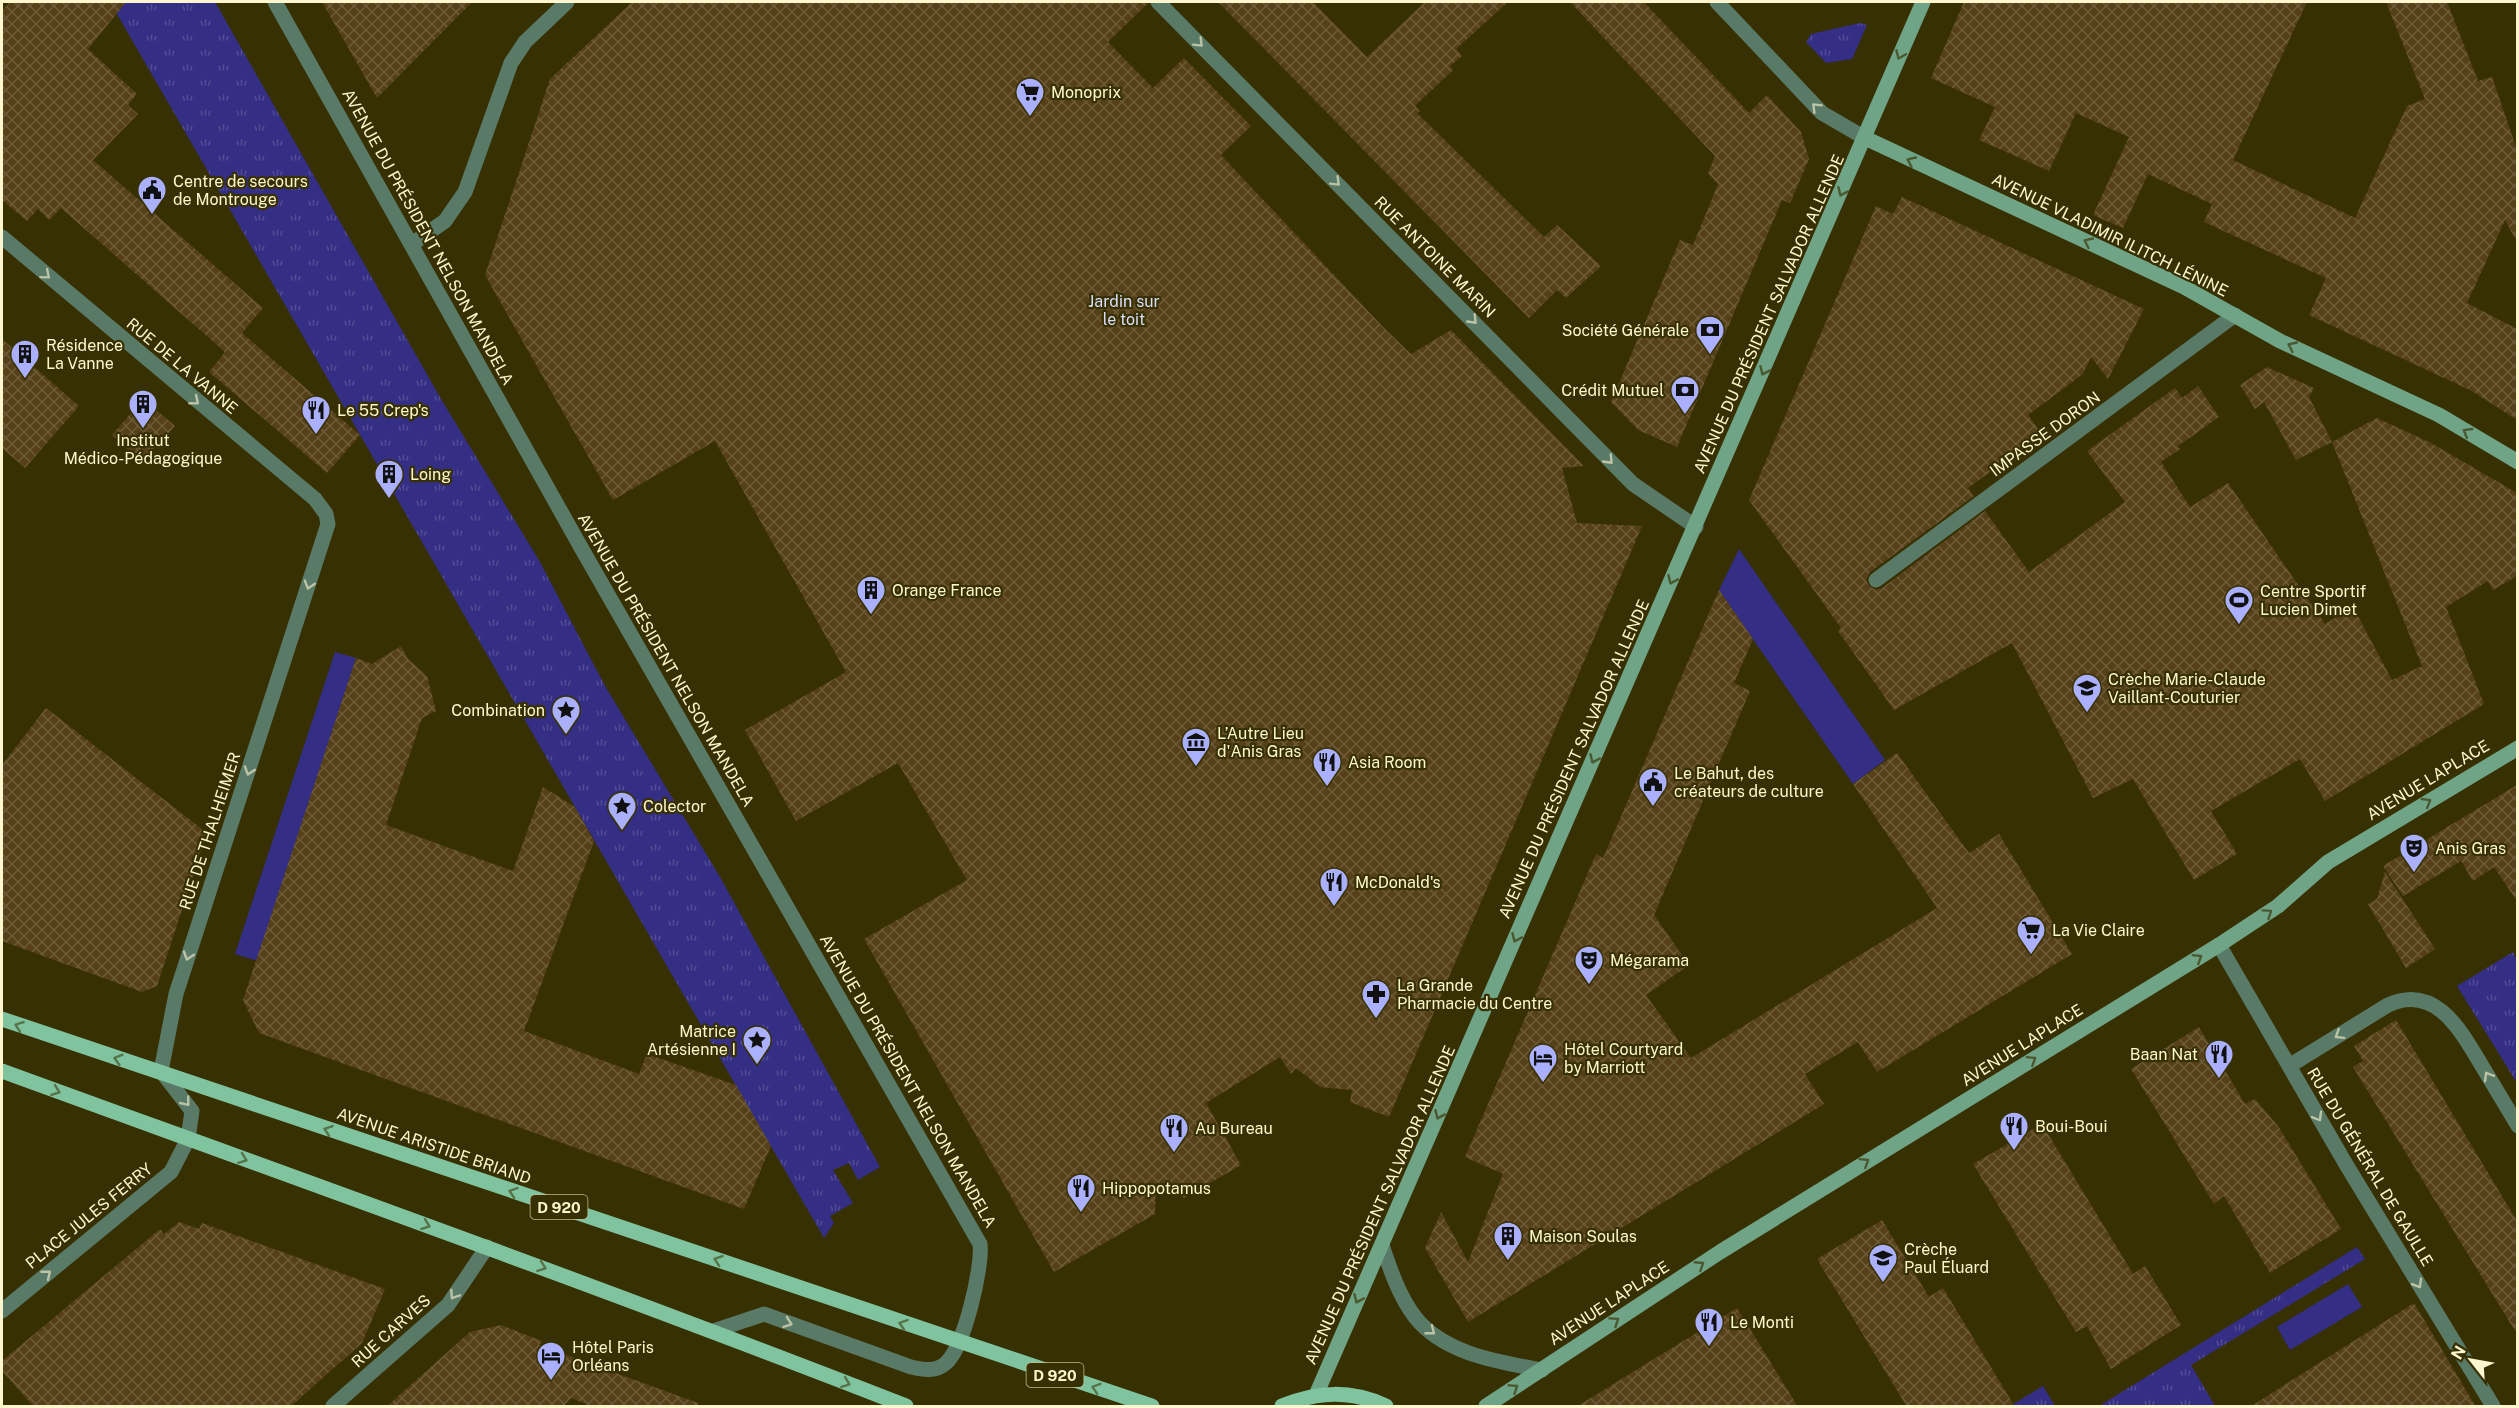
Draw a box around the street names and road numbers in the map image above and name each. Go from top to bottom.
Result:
street label: AVENUE DU PRÉSIDENT NELSON MANDELA [338,85,519,388]
street label: AVENUE DU PRÉSIDENT SALVADOR ALLENDE [1689,151,1848,476]
street label: AVENUE VLADIMIR ILITCH LÉNINE [1989,169,2232,301]
street label: RUE ANTOINE MARIN [1370,192,1500,322]
street label: RUE DE LA VANNE [123,314,241,418]
street label: IMPASSE DORON [1986,388,2104,480]
street label: AVENUE DU PRÉSIDENT NELSON MANDELA [574,509,759,810]
street label: AVENUE DU PRÉSIDENT SALVADOR ALLENDE [1494,596,1653,921]
street label: AVENUE LAPLACE [2363,736,2493,824]
street label: RUE DE THALHEIMER [176,750,244,912]
street label: AVENUE DU PRÉSIDENT NELSON MANDELA [816,930,1001,1231]
street label: AVENUE LAPLACE [1958,1000,2086,1090]
street label: AVENUE DU PRÉSIDENT SALVADOR ALLENDE [1300,1042,1459,1367]
street label: RUE DU GÉNÉRAL DE GAULLE [2303,1064,2438,1270]
street label: AVENUE ARISTIDE BRIAND [334,1104,534,1188]
street label: PLACE JULES FERRY [22,1159,156,1273]
road number: D 920 [530,1195,588,1219]
street label: AVENUE LAPLACE [1545,1257,1673,1349]
street label: RUE CARVES [348,1291,434,1371]
road number: D 920 [1026,1363,1084,1387]

